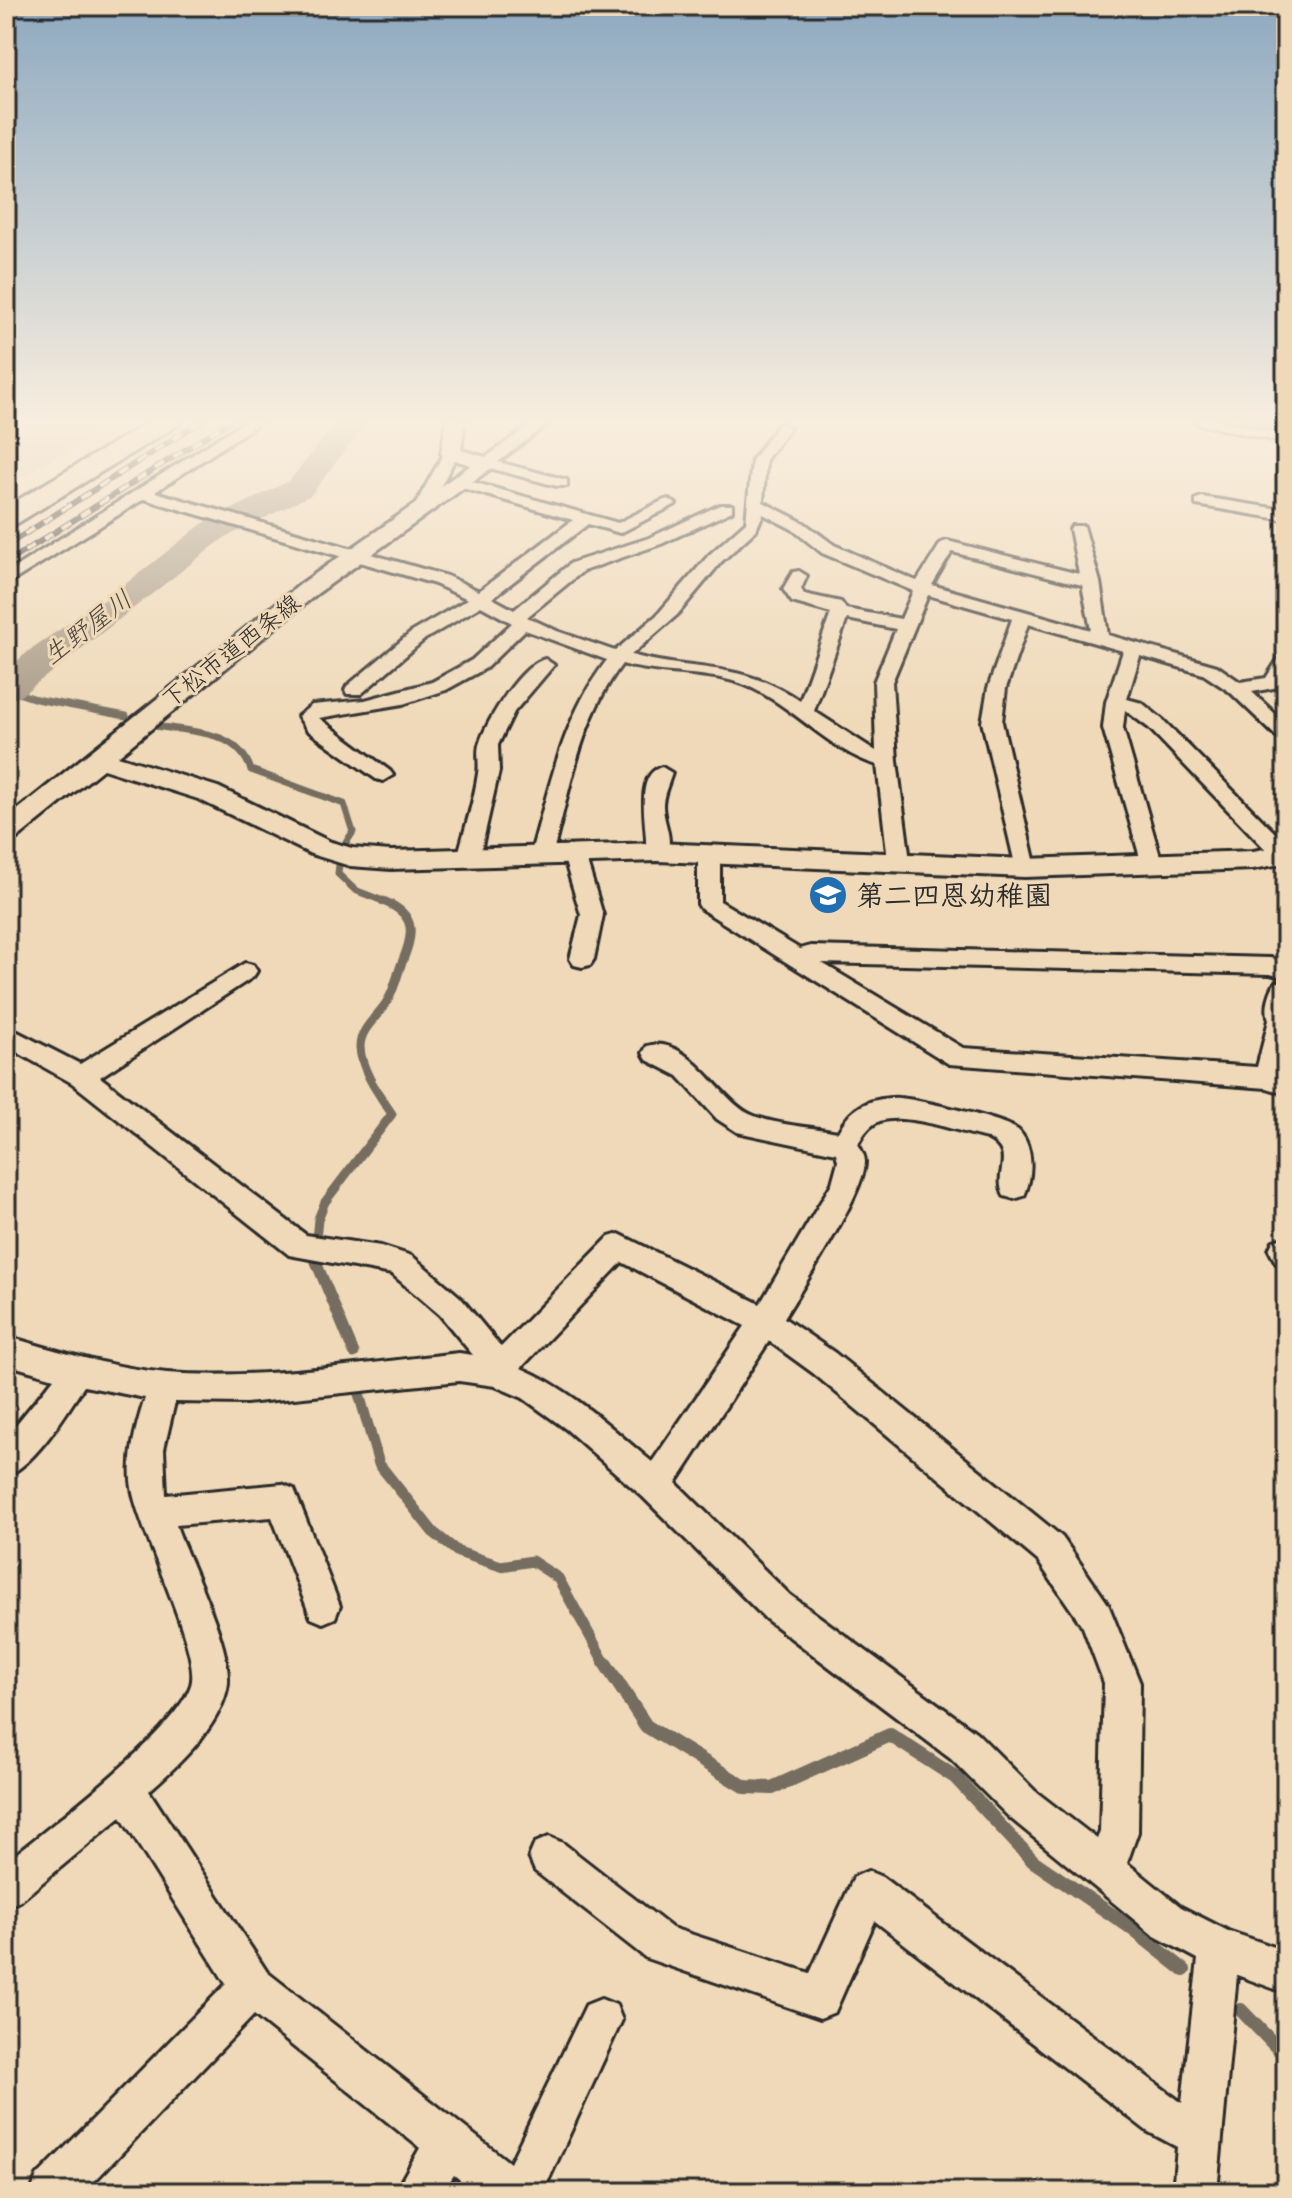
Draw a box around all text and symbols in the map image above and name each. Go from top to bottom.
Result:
water label: 生野屋川 [35,581,138,671]
street label: 下松市道西条線 [154,586,306,714]
school or university icon: 第二四恩幼稚園 [807,874,849,916]
place label: 第二四恩幼稚園 [856,876,1052,912]

